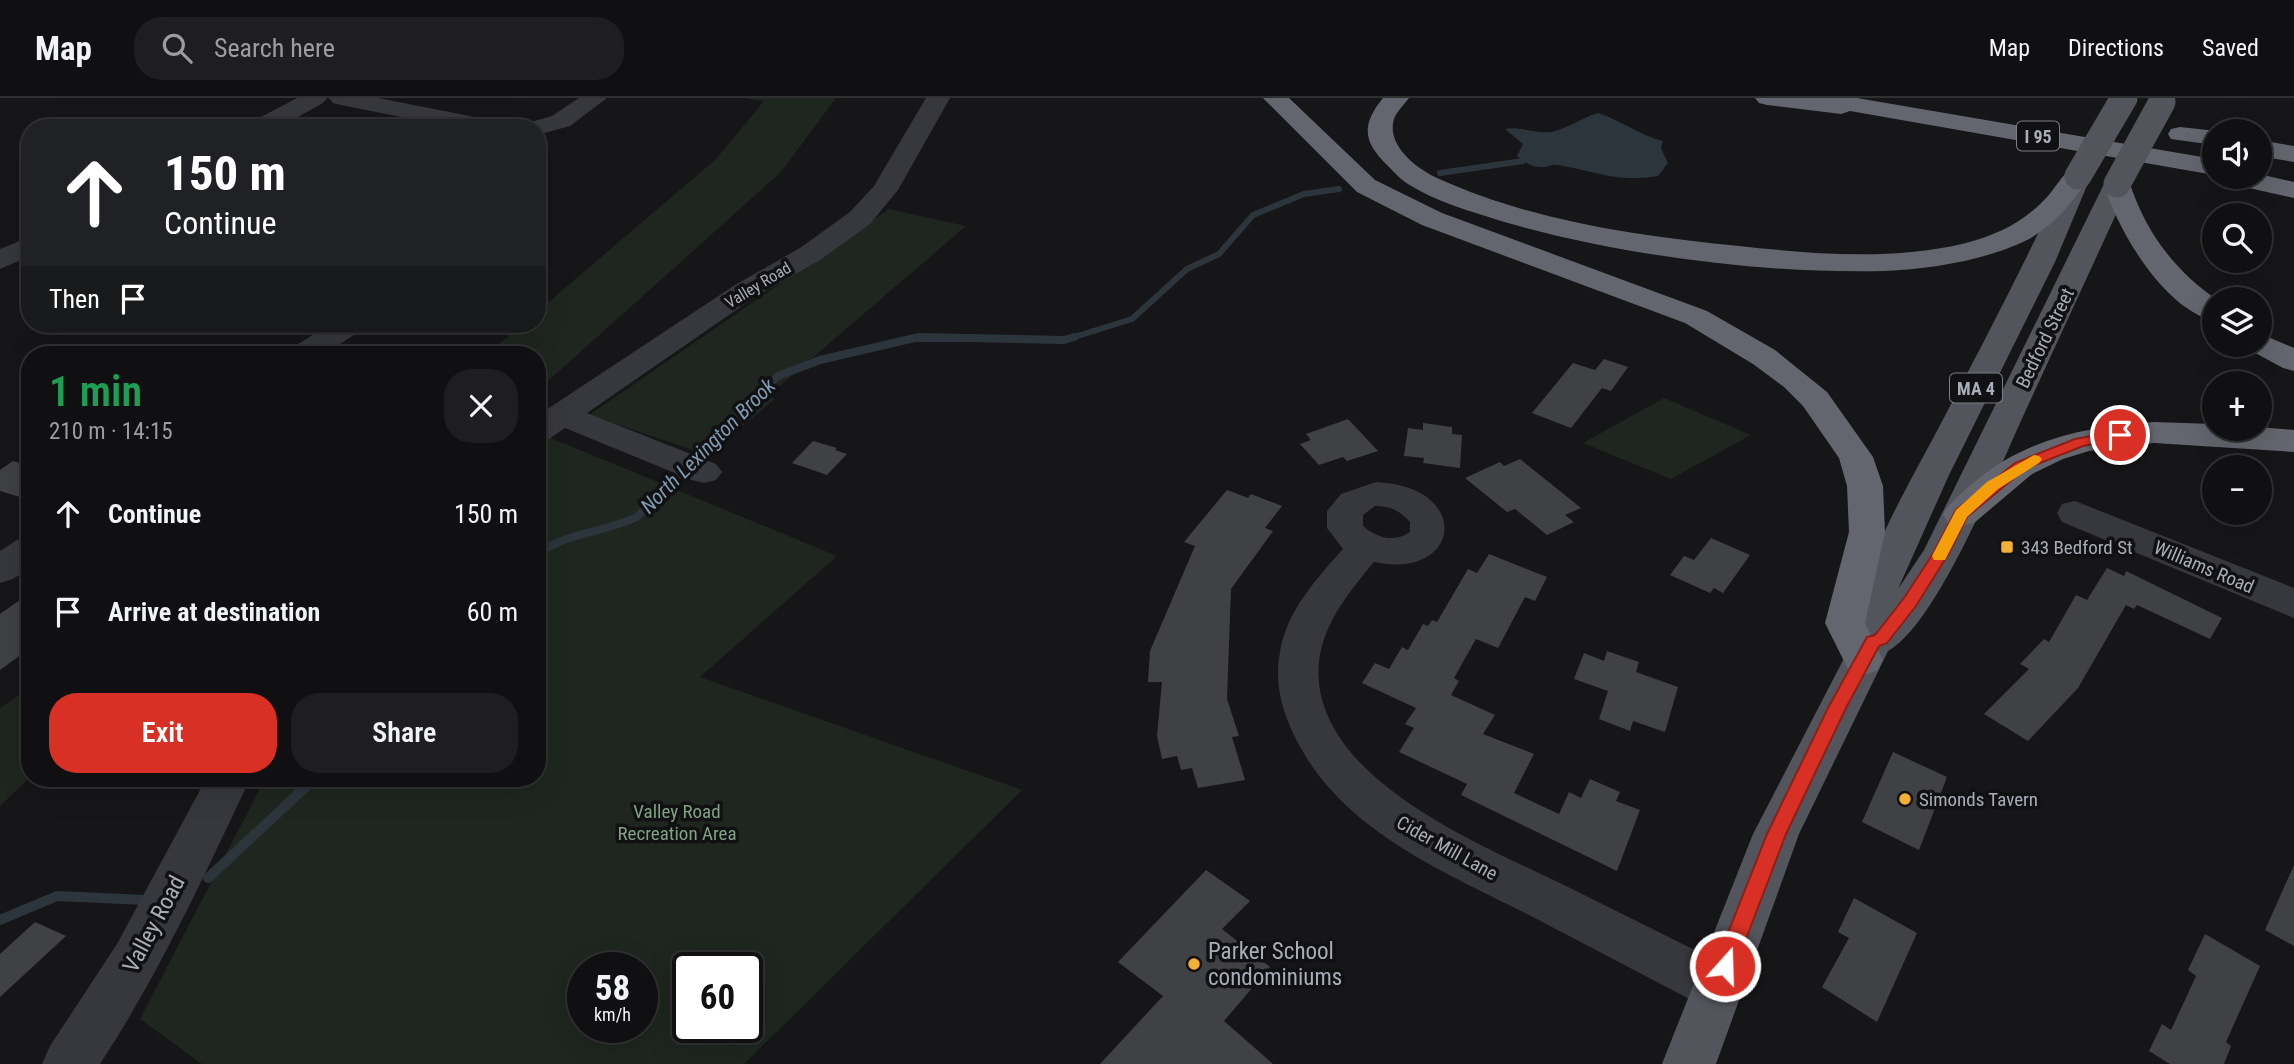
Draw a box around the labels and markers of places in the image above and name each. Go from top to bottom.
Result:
pin [2090,405,2150,465]
place label: 343 Bedford St [2021,536,2133,559]
marker: 343 Bedford St [1999,539,2015,555]
place label: Simonds Tavern [1919,788,2038,811]
marker: Simonds Tavern [1897,791,1913,807]
place label: Parker School condominiums [1208,938,1342,991]
marker: Parker School condominiums [1186,956,1202,972]

